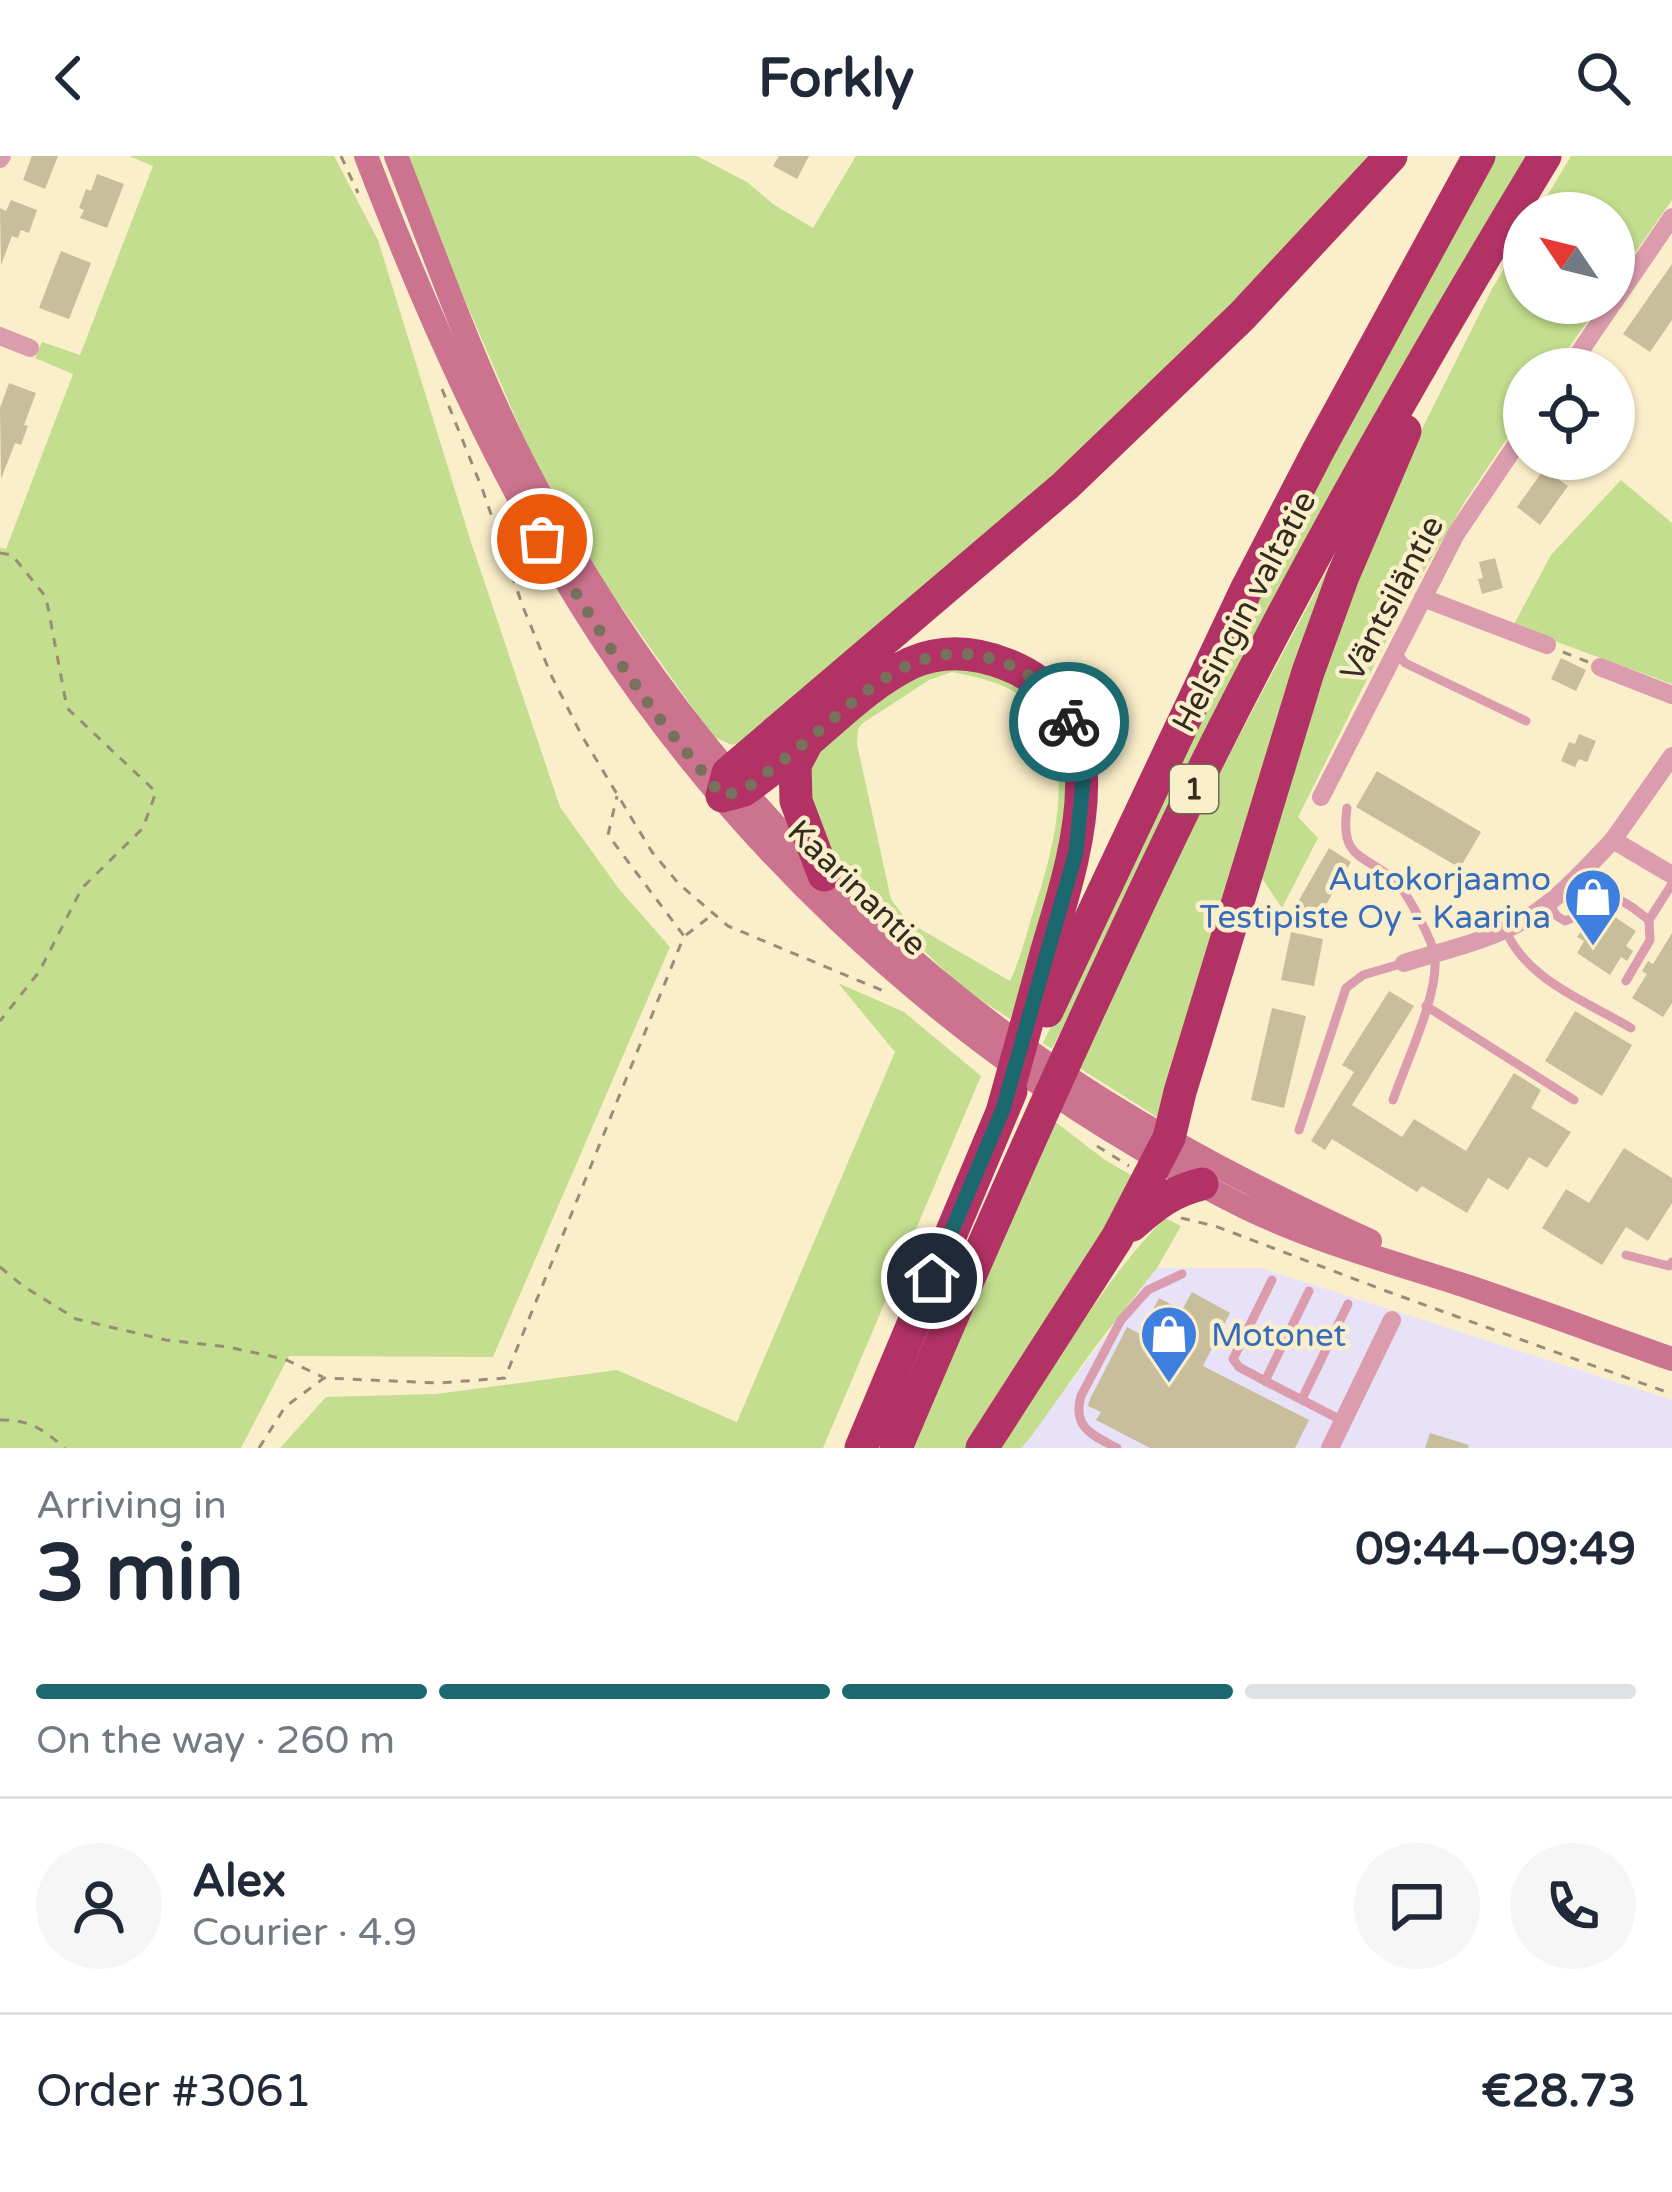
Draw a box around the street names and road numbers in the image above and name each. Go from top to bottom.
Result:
street label: Helsingin valtatie [1164,484,1324,739]
street label: Väntsiläntie [1332,509,1452,688]
road number: 1 [1170,765,1218,813]
street label: Kaarinantie [779,812,934,964]

